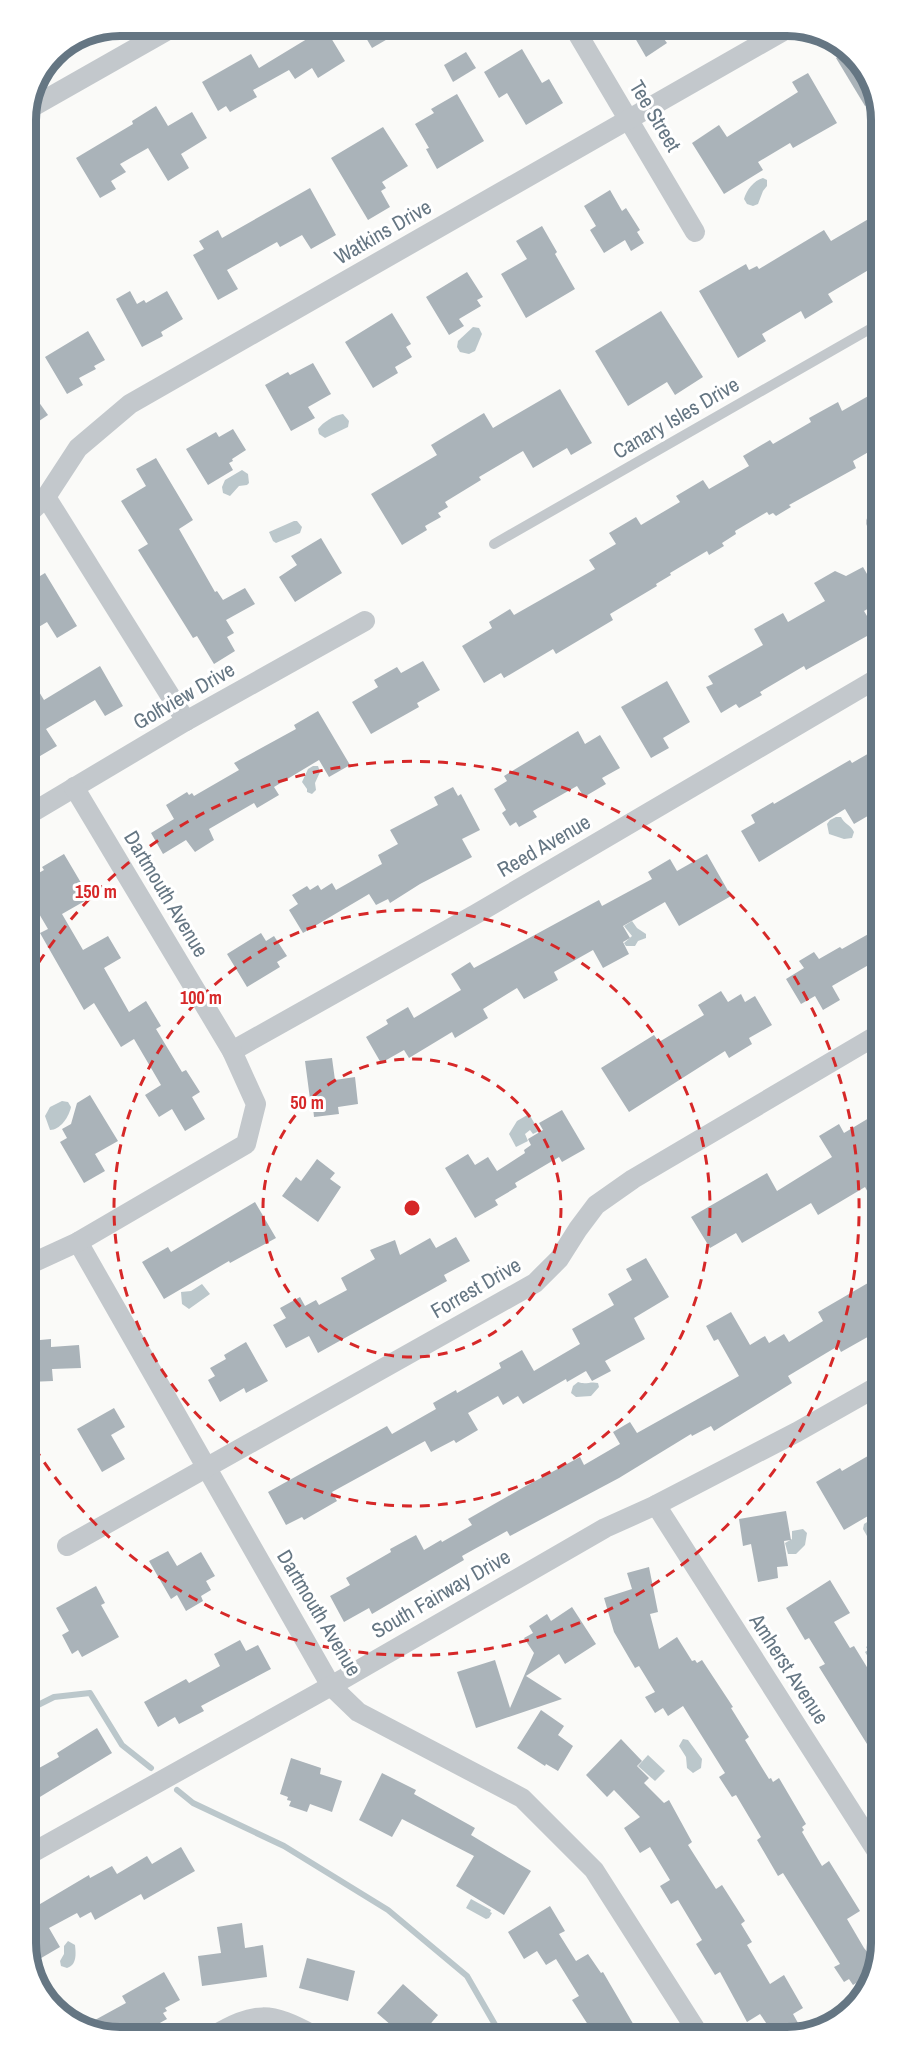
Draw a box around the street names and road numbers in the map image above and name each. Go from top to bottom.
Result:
street label: Tee Street [623,75,688,157]
street label: Watkins Drive [329,192,437,271]
street label: Canary Isles Drive [607,370,744,466]
street label: Golfview Drive [128,655,240,736]
street label: Reed Avenue [492,807,596,884]
street label: Dartmouth Avenue [117,825,216,962]
street label: Forrest Drive [425,1250,526,1325]
street label: South Fairway Drive [366,1542,516,1645]
street label: Dartmouth Avenue [270,1544,369,1681]
street label: Amherst Avenue [742,1607,836,1729]

